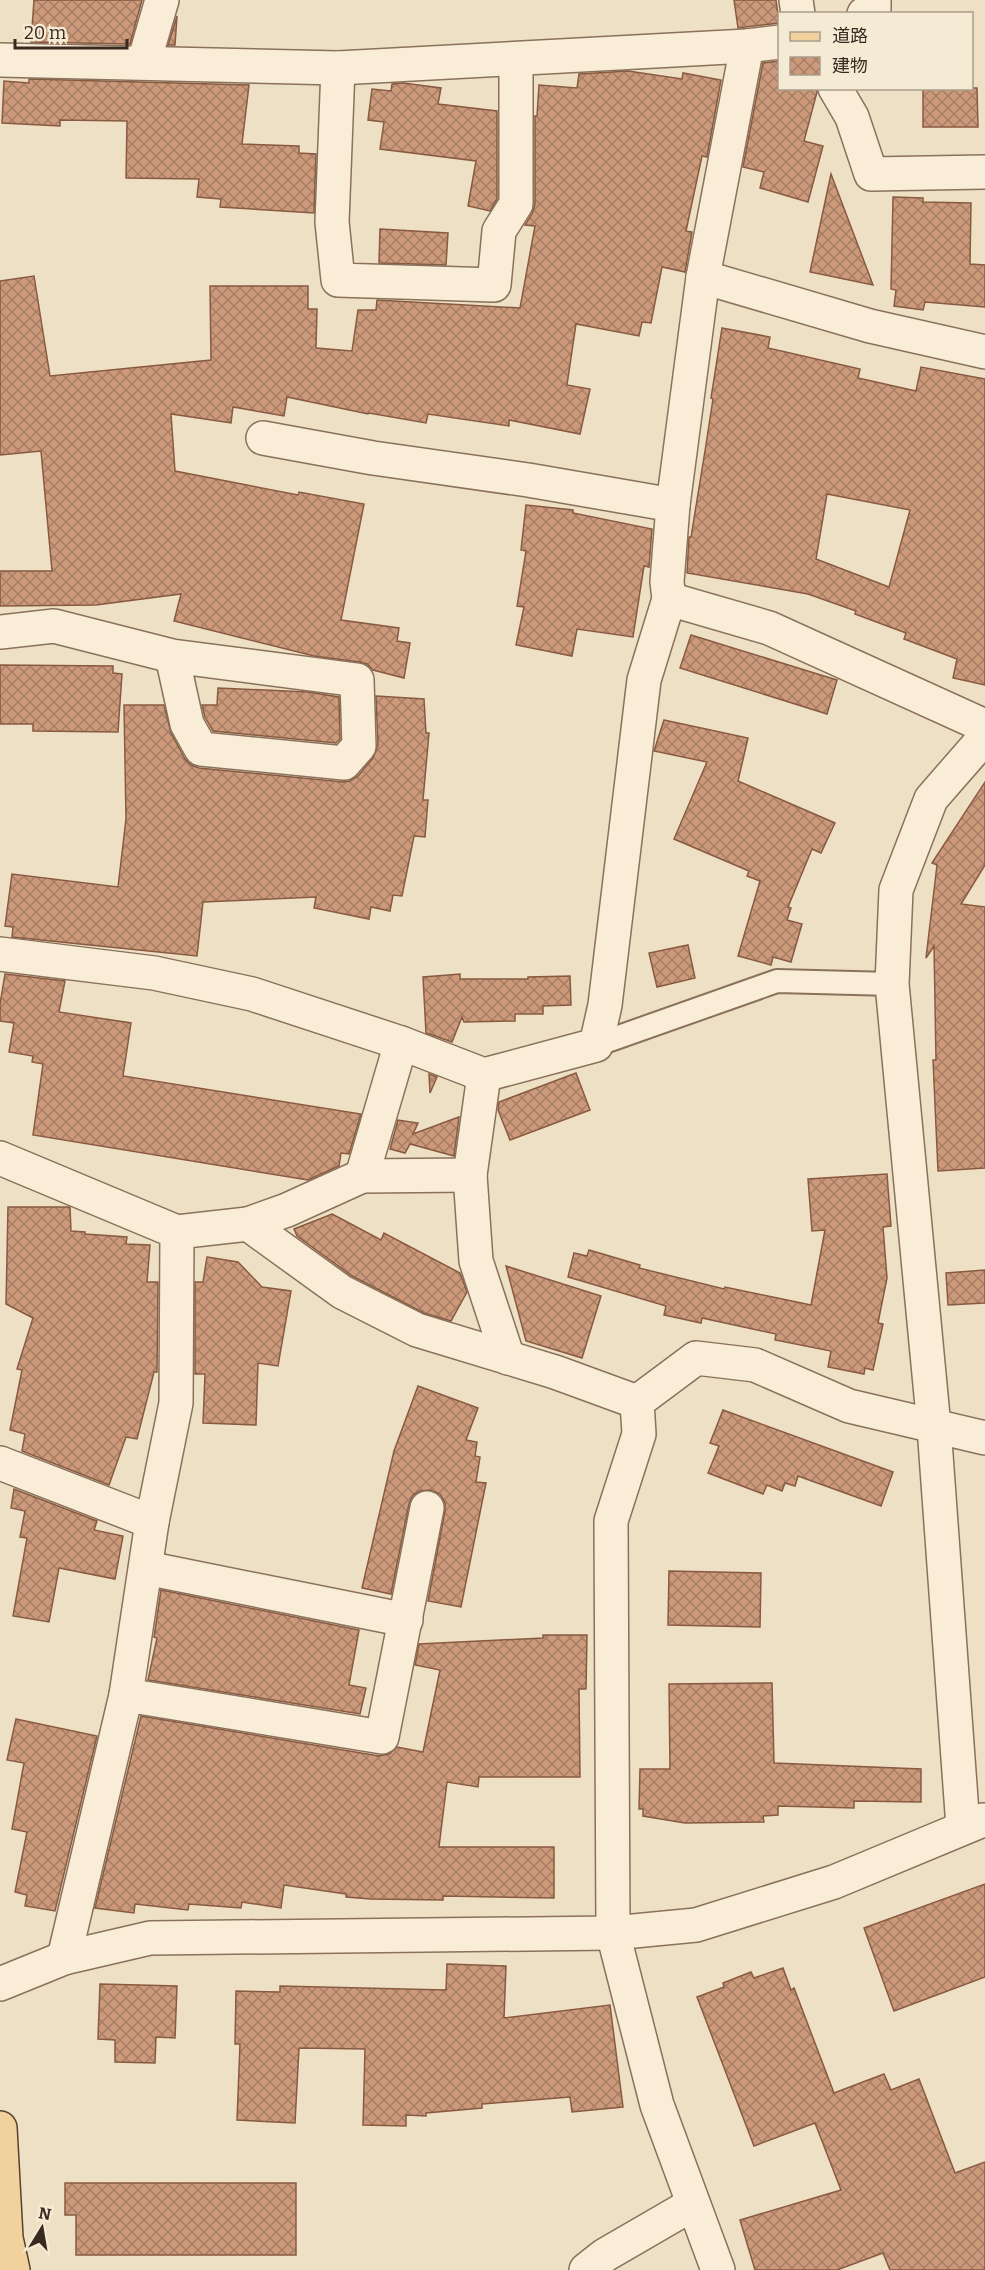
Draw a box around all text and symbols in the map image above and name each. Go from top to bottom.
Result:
scale bar [15,12,128,50]
legend [778,12,973,90]
text: 20 m [24,22,66,44]
text: 道路 [832,25,868,47]
text: 建物 [832,55,868,77]
north arrow [12,2198,72,2258]
text: N [37,2203,53,2224]

